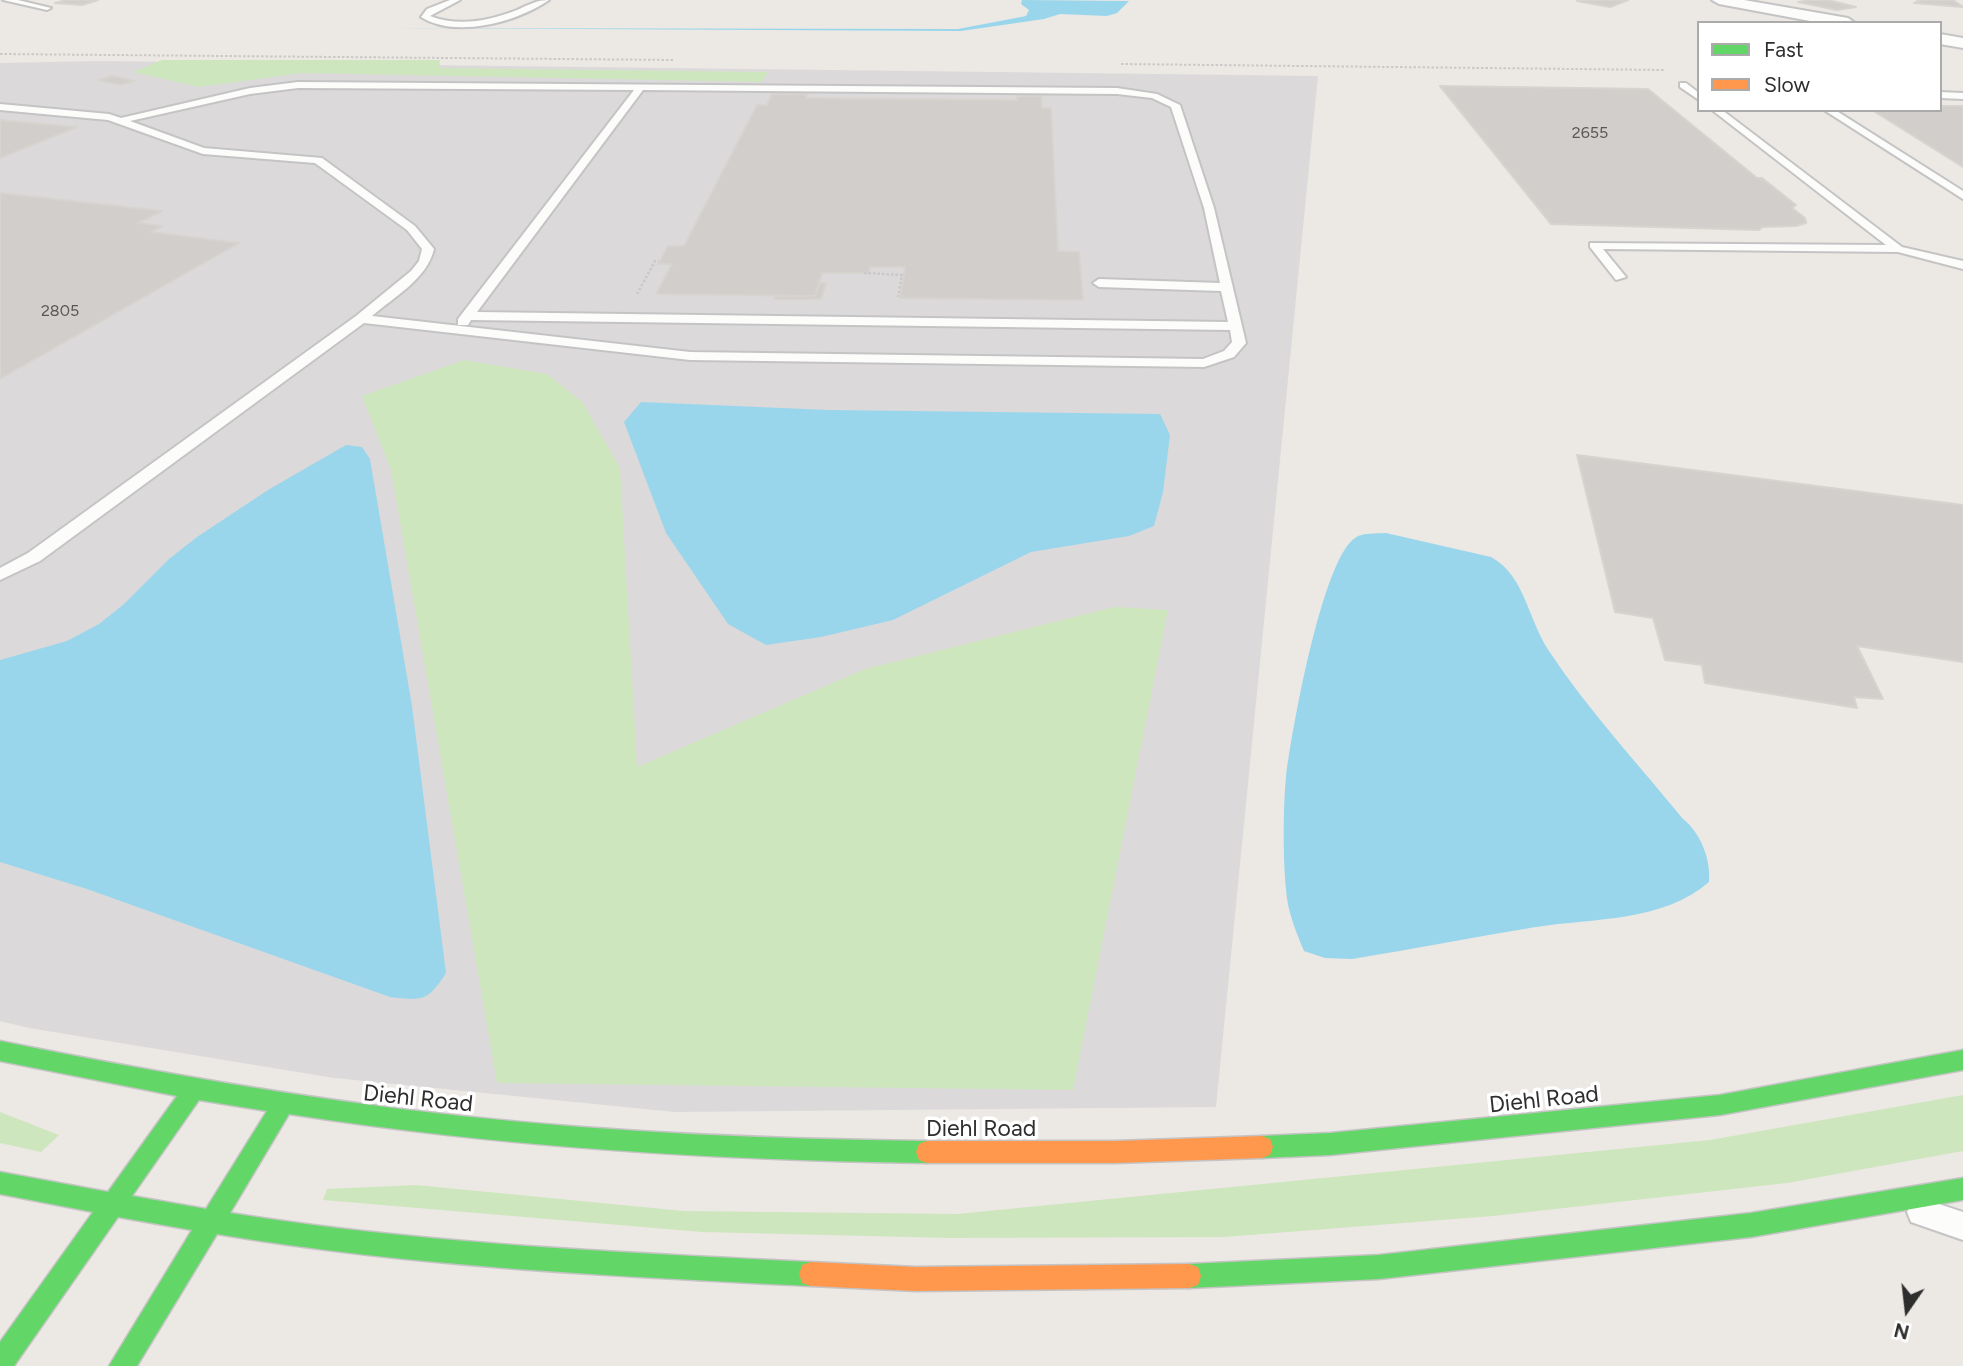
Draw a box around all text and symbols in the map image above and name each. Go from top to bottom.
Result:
legend [1697,21,1942,112]
text: Fast [1764,37,1804,62]
text: Slow [1764,72,1810,97]
house number: 2655 [1572,123,1608,143]
house number: 2805 [41,301,79,321]
street label: Diehl Road [362,1080,474,1118]
street label: Diehl Road [1488,1081,1600,1119]
street label: Diehl Road [926,1115,1036,1143]
north arrow [1872,1275,1942,1345]
text: N [1892,1318,1912,1344]

